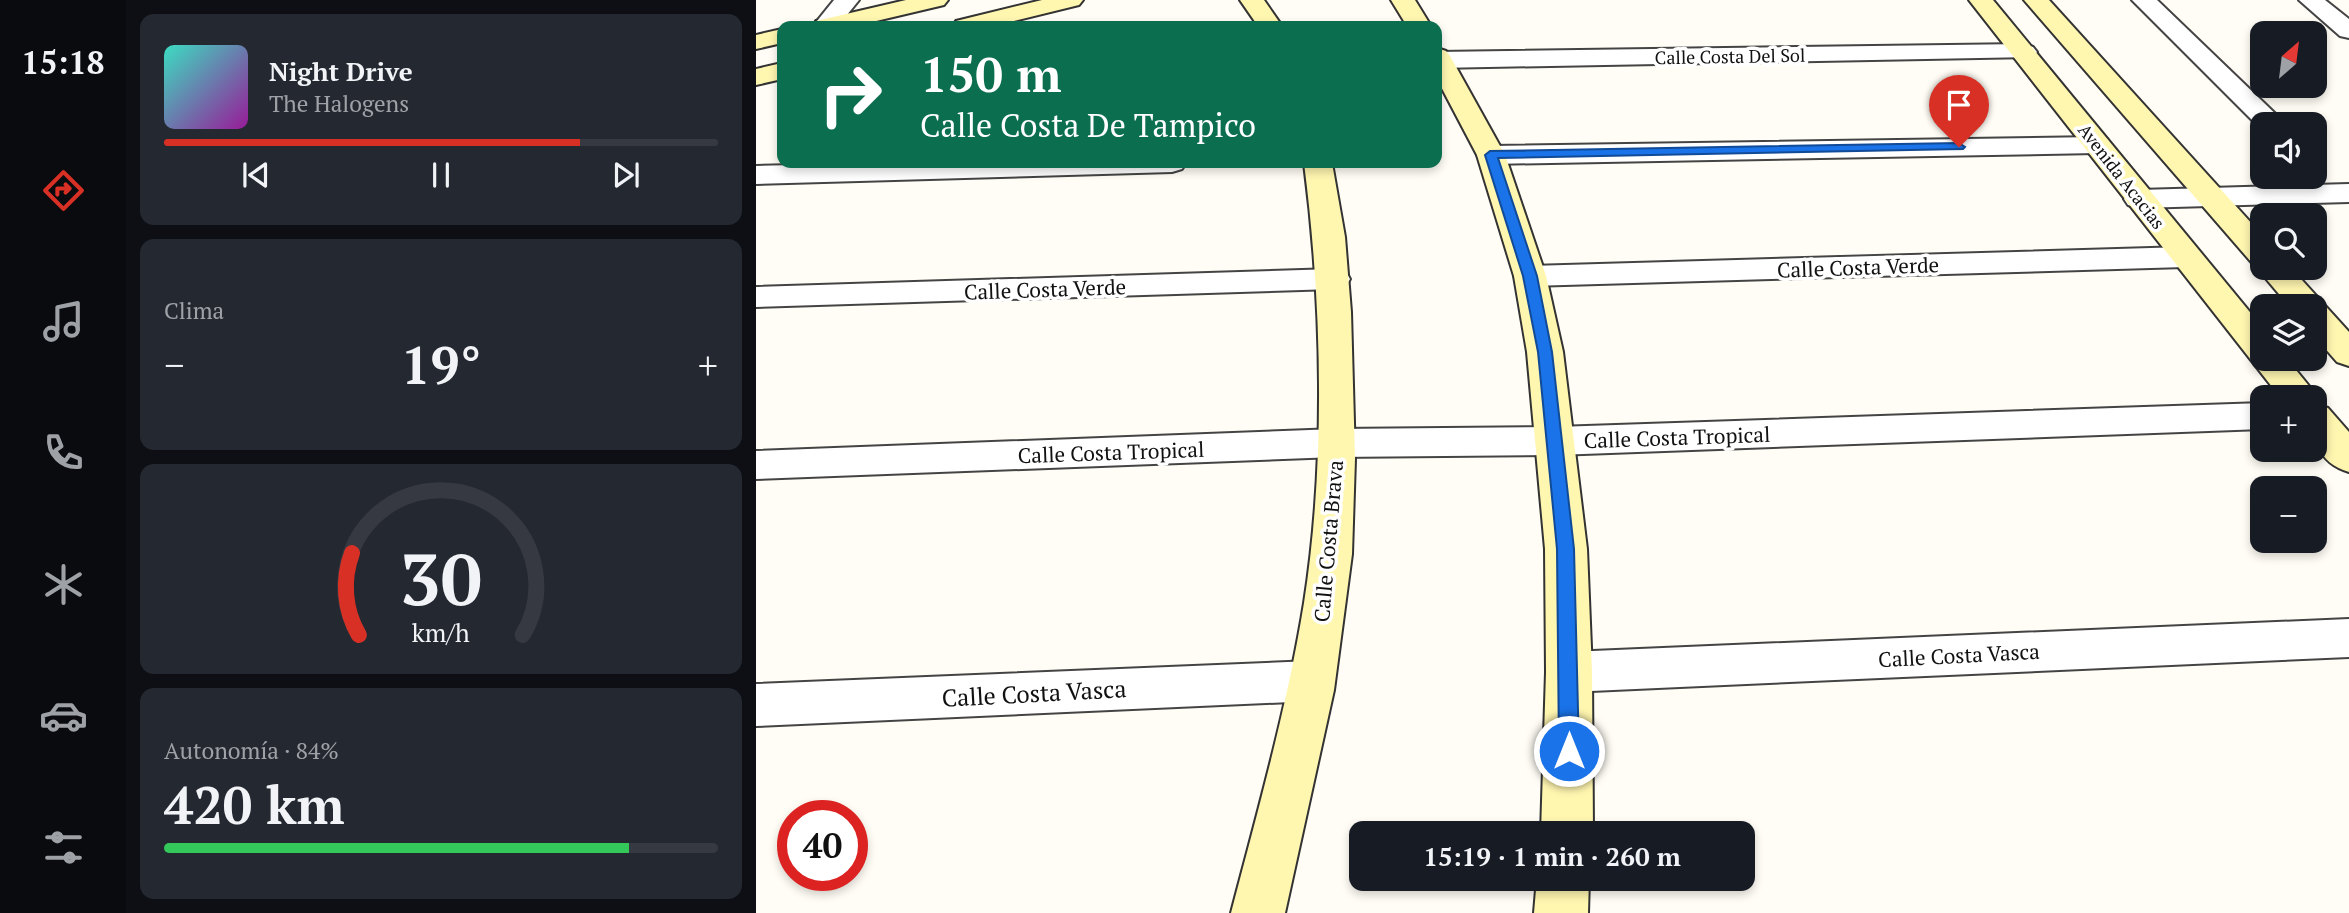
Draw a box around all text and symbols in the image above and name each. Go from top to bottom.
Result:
north arrow [2250,21,2328,98]
map controls [2250,21,2327,553]
text: 15:18 [21,41,105,83]
text: 150 m [920,41,1062,106]
street label: Calle Costa Del Sol [1654,43,1806,69]
icon: right [805,49,896,140]
text: Night Drive [269,54,413,88]
pin [1929,75,1989,147]
icon: arrive [1940,86,1978,124]
text: The Halogens [269,88,409,119]
text: Calle Costa De Tampico [920,104,1256,146]
button: sound [2250,112,2327,189]
street label: Avenida Acacias [2073,118,2171,234]
icon: previous [237,156,275,194]
icon: pause [422,156,460,194]
icon: next [607,156,645,194]
icon: directions [39,166,88,215]
button: search [2250,203,2327,280]
street label: Calle Costa Verde [1776,250,1940,284]
street label: Calle Costa Verde [963,272,1127,306]
button: layers [2250,294,2327,371]
text: Clima [164,295,224,326]
icon: music [39,297,88,346]
text: 19° [401,330,481,399]
text: − [164,340,184,390]
text: + [698,340,718,390]
button: + [2250,385,2327,462]
street label: Calle Costa Tropical [1583,420,1771,454]
icon: phone [39,428,88,477]
street label: Calle Costa Tropical [1017,435,1205,469]
street label: Calle Costa Brava [1307,458,1349,623]
button: − [2250,476,2327,553]
text: 30 [400,529,482,626]
icon: climate [39,560,88,609]
text: km/h [412,616,470,649]
street label: Calle Costa Vasca [1877,637,2041,673]
street label: Calle Costa Vasca [941,672,1127,714]
icon: car [39,691,88,740]
position arrow [1532,714,1606,788]
text: Autonomía · 84% [164,735,339,766]
text: 420 km [164,770,345,839]
speed limit sign: 40 [777,800,868,891]
icon: filters [39,823,88,872]
text: 15:19 · 1 min · 260 m [1423,839,1681,873]

